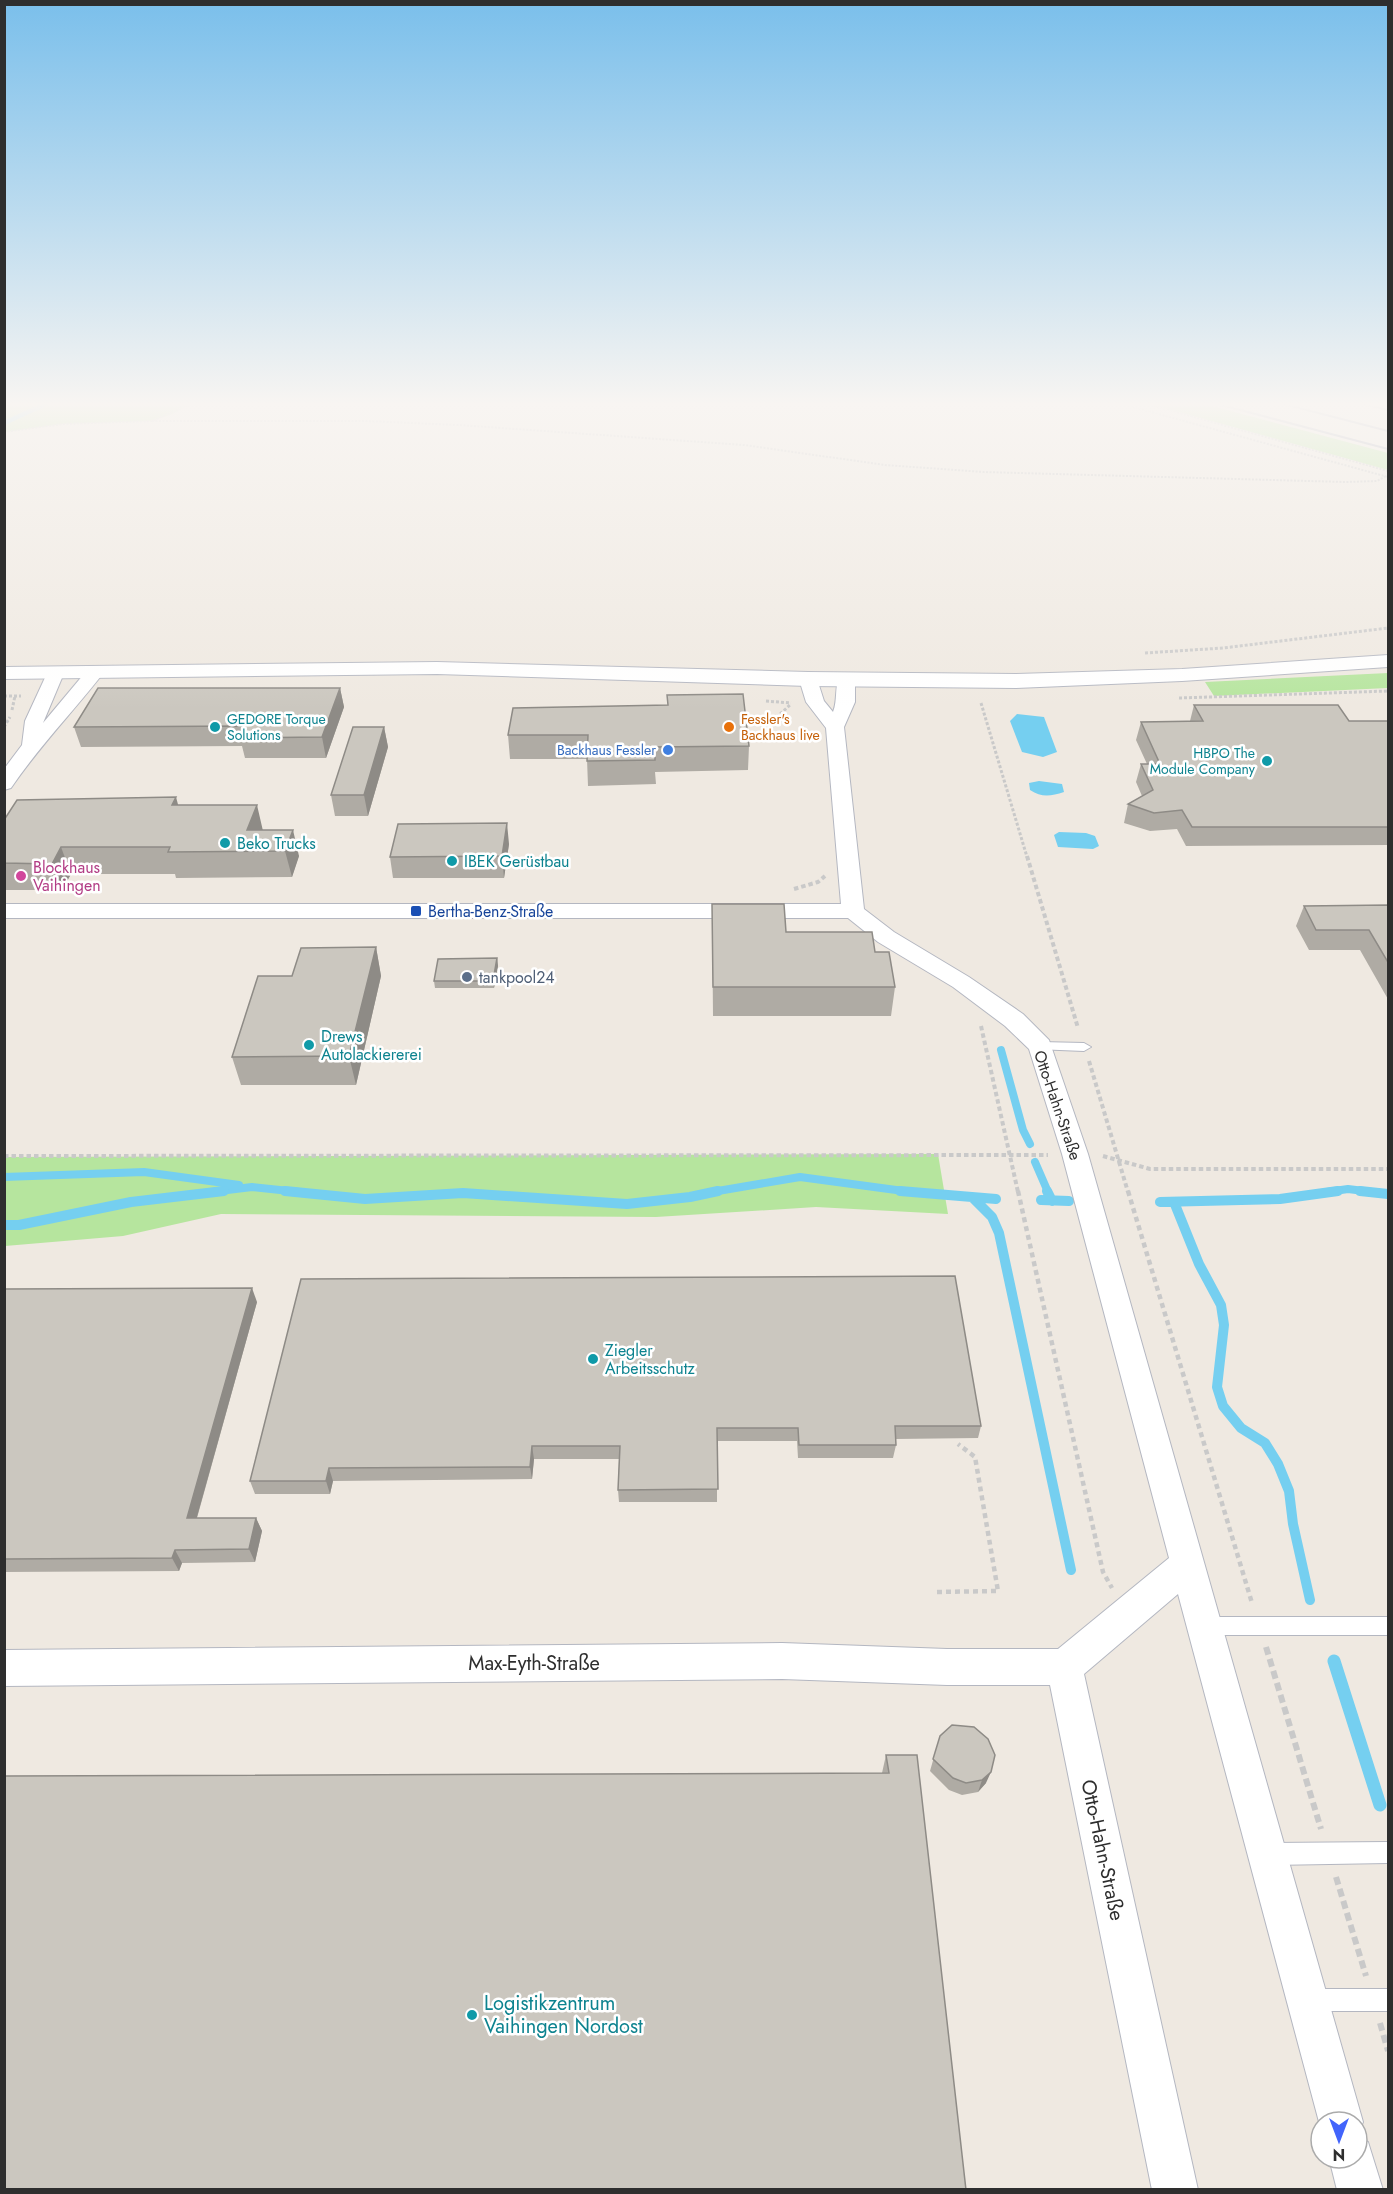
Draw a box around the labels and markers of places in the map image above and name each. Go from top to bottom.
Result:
place label: GEDORE Torque Solutions [227,709,326,745]
place label: Fessler's Backhaus live [741,709,820,745]
marker: GEDORE Torque Solutions [208,720,222,734]
marker: Fessler's Backhaus live [722,720,736,734]
place label: Backhaus Fessler [557,740,656,760]
marker: Backhaus Fessler [661,743,675,757]
place label: HBPO The Module Company [1150,743,1256,779]
marker: HBPO The Module Company [1260,754,1274,768]
place label: Beko Trucks [237,832,316,855]
marker: Beko Trucks [218,836,232,850]
place label: IBEK Gerüstbau [464,850,570,873]
marker: IBEK Gerüstbau [445,854,459,868]
place label: Blockhaus Vaihingen [33,856,101,897]
marker: Blockhaus Vaihingen [14,869,28,883]
place label: Bertha-Benz-Straße [428,900,553,923]
marker: Bertha-Benz-Straße [409,904,423,918]
place label: tankpool24 [479,966,555,989]
marker: tankpool24 [460,970,474,984]
place label: Drews Autolackiererei [321,1025,422,1066]
marker: Drews Autolackiererei [302,1038,316,1052]
place label: Ziegler Arbeitsschutz [605,1339,696,1380]
marker: Ziegler Arbeitsschutz [586,1352,600,1366]
place label: Logistikzentrum Vaihingen Nordost [484,1989,643,2041]
marker: Logistikzentrum Vaihingen Nordost [465,2008,479,2022]

